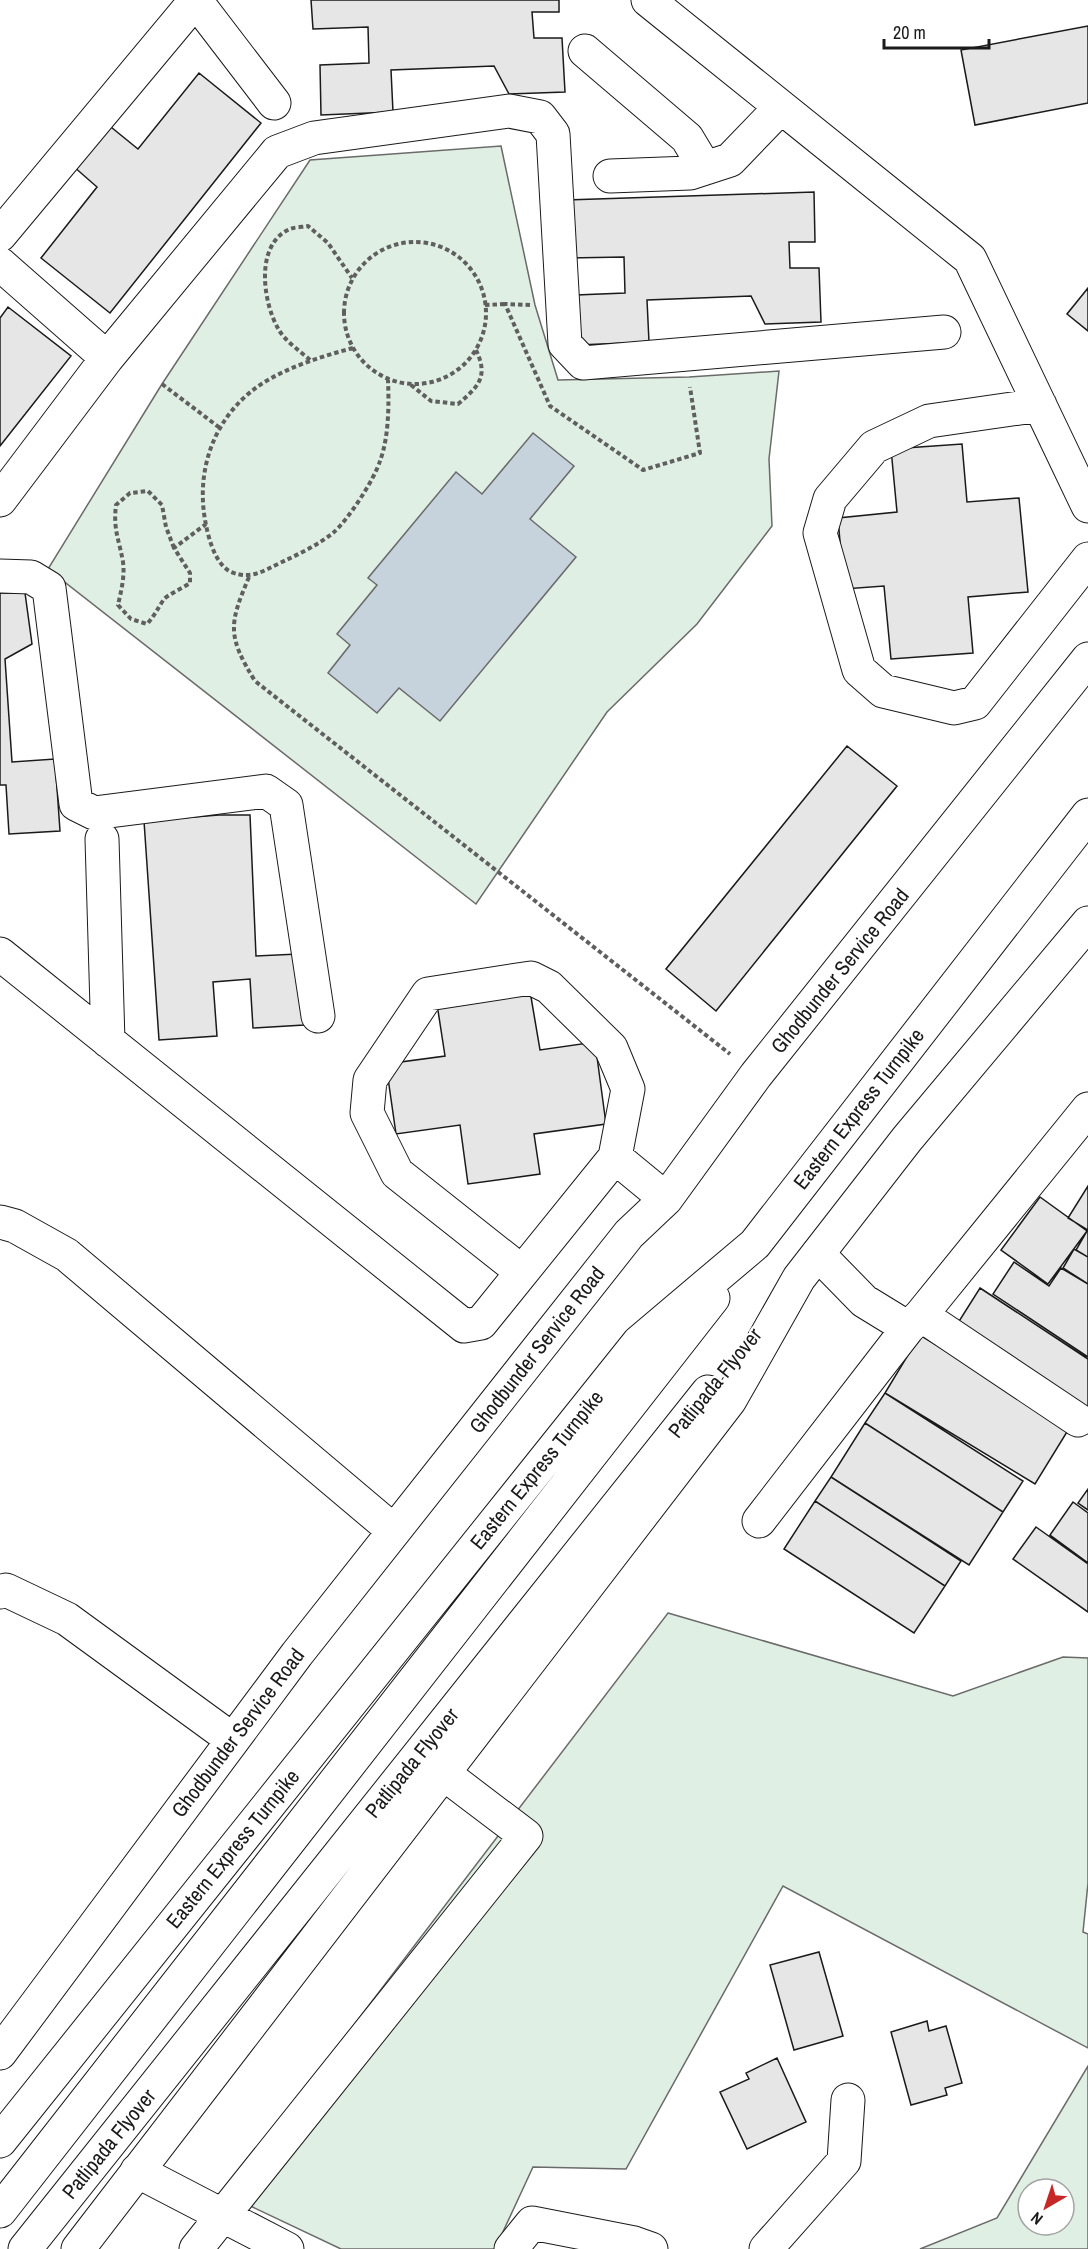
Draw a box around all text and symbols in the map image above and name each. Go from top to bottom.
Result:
scale bar [884,12,989,50]
text: 20 m [893,20,926,45]
street label: Ghodbunder Service Road [764,882,915,1059]
street label: Eastern Express Turnpike [786,1022,931,1195]
street label: Ghodbunder Service Road [462,1260,611,1439]
street label: Patlipada Flyover [661,1321,768,1444]
street label: Eastern Express Turnpike [463,1384,610,1555]
street label: Ghodbunder Service Road [164,1642,311,1823]
street label: Patlipada Flyover [358,1701,465,1824]
street label: Eastern Express Turnpike [159,1763,306,1934]
street label: Patlipada Flyover [55,2082,162,2205]
north arrow [1016,2177,1076,2237]
text: N [1026,2207,1047,2230]

